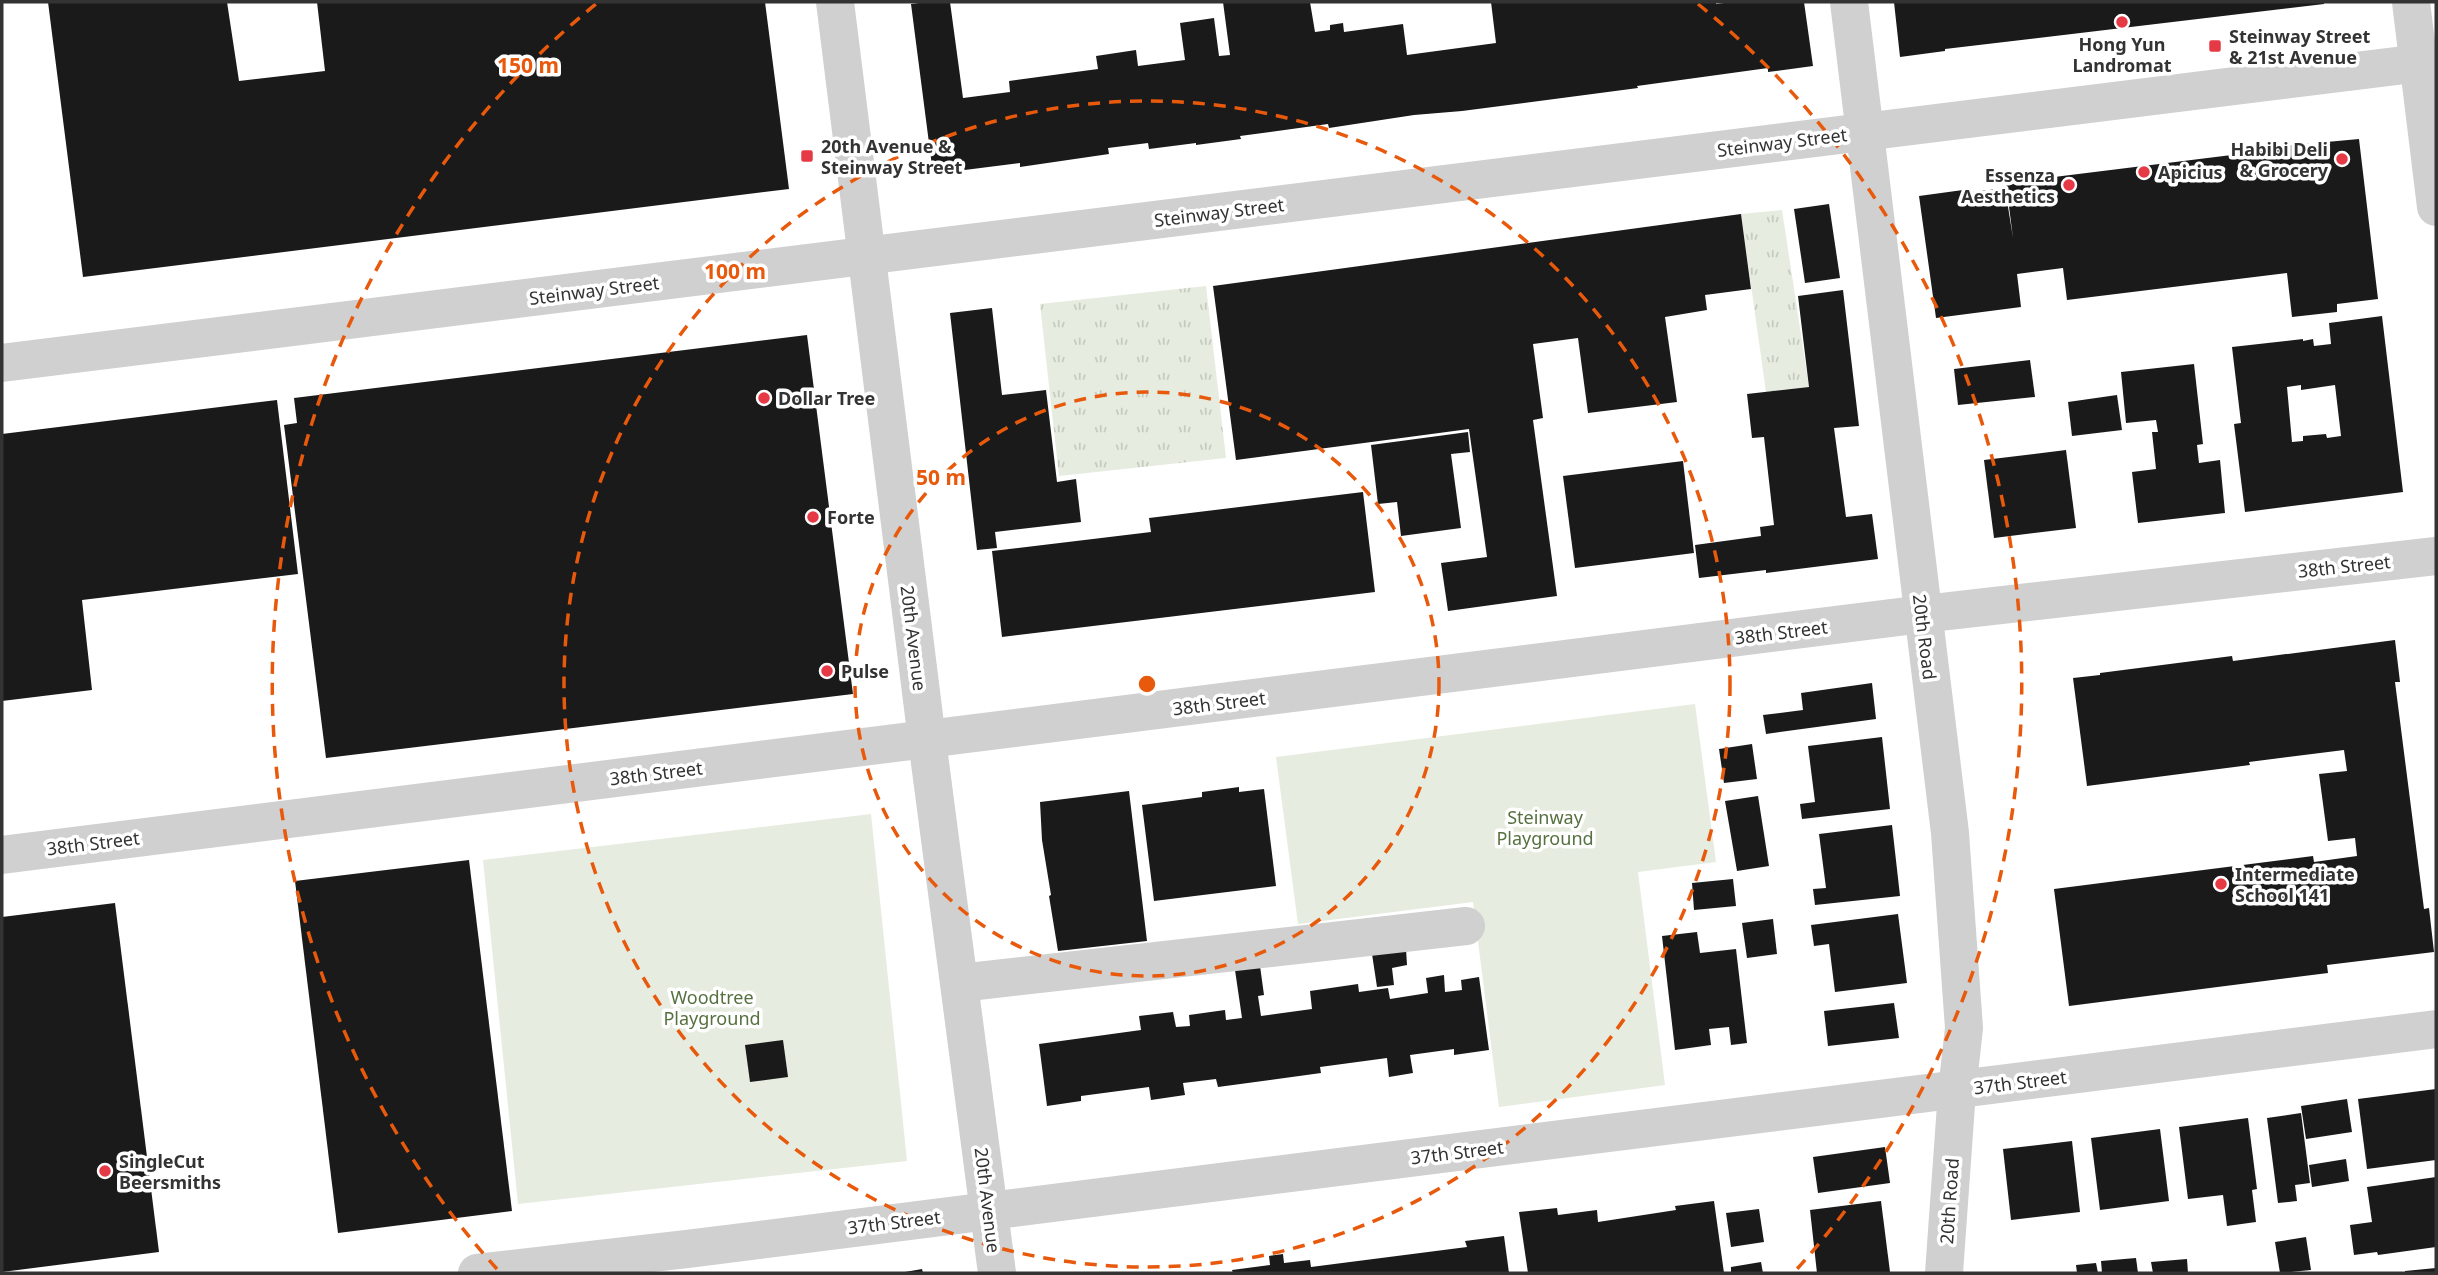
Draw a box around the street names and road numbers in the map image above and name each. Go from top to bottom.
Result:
street label: Steinway Street [1716,122,1849,162]
street label: Steinway Street [1153,192,1286,232]
street label: Steinway Street [528,270,661,310]
street label: 38th Street [2296,549,2392,583]
street label: 20th Avenue [896,584,932,692]
street label: 20th Road [1908,593,1942,681]
street label: 38th Street [1733,614,1829,650]
street label: 38th Street [1171,685,1267,721]
street label: 38th Street [608,755,704,791]
street label: 38th Street [45,825,141,861]
street label: 37th Street [1972,1064,2068,1100]
street label: 37th Street [1409,1134,1505,1170]
street label: 20th Avenue [970,1146,1006,1254]
street label: 20th Road [1934,1157,1964,1245]
street label: 37th Street [846,1204,942,1240]

